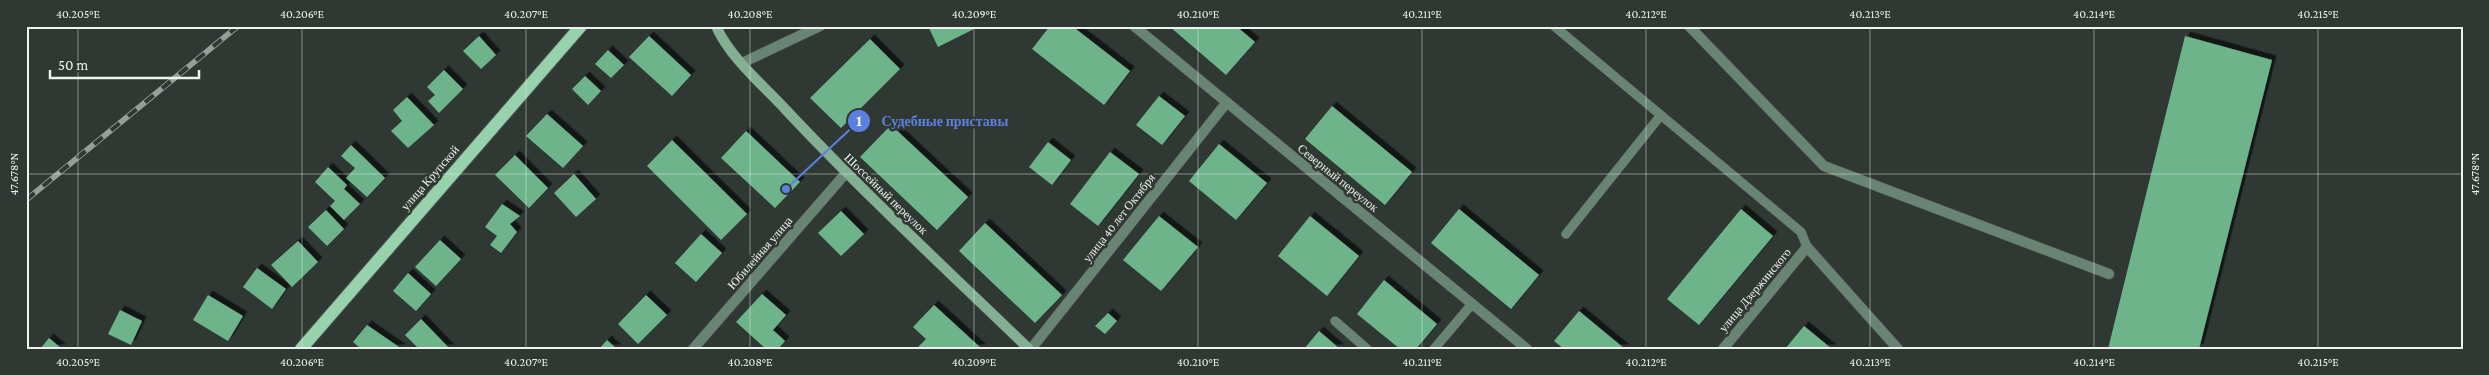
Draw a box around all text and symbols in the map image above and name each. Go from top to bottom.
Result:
text: 40.205°E [56,7,101,21]
text: 40.206°E [280,7,325,21]
text: 40.207°E [504,7,548,21]
text: 40.208°E [728,7,773,21]
text: 40.209°E [952,7,997,21]
text: 40.210°E [1177,7,1220,21]
text: 40.211°E [1402,7,1442,21]
text: 40.212°E [1625,7,1667,21]
text: 40.213°E [1849,7,1891,21]
text: 40.214°E [2073,7,2115,21]
text: 40.215°E [2297,7,2339,21]
scale bar [50,48,199,80]
text: 50 m [58,57,88,73]
callout: Судебные приставы [846,107,1018,136]
text: 1 [856,113,862,129]
text: Судебные приставы [882,113,1008,129]
street label: Северный переулок [1295,141,1381,215]
street label: улица Крупской [398,142,462,213]
street label: Шоссейный переулок [842,151,931,237]
text: 47.678°N [7,152,21,196]
text: 47.678°N [2468,152,2482,196]
street label: улица 40 лет Октября [1080,171,1158,265]
street label: Юбилейная улица [725,213,796,292]
street label: улица Дзержинского [1716,245,1794,335]
text: 40.205°E [56,355,101,369]
text: 40.206°E [280,355,325,369]
text: 40.207°E [504,355,548,369]
text: 40.208°E [728,355,773,369]
text: 40.209°E [952,355,997,369]
text: 40.210°E [1177,355,1220,369]
text: 40.211°E [1402,355,1442,369]
text: 40.212°E [1625,355,1667,369]
text: 40.213°E [1849,355,1891,369]
text: 40.214°E [2073,355,2115,369]
text: 40.215°E [2297,355,2339,369]

